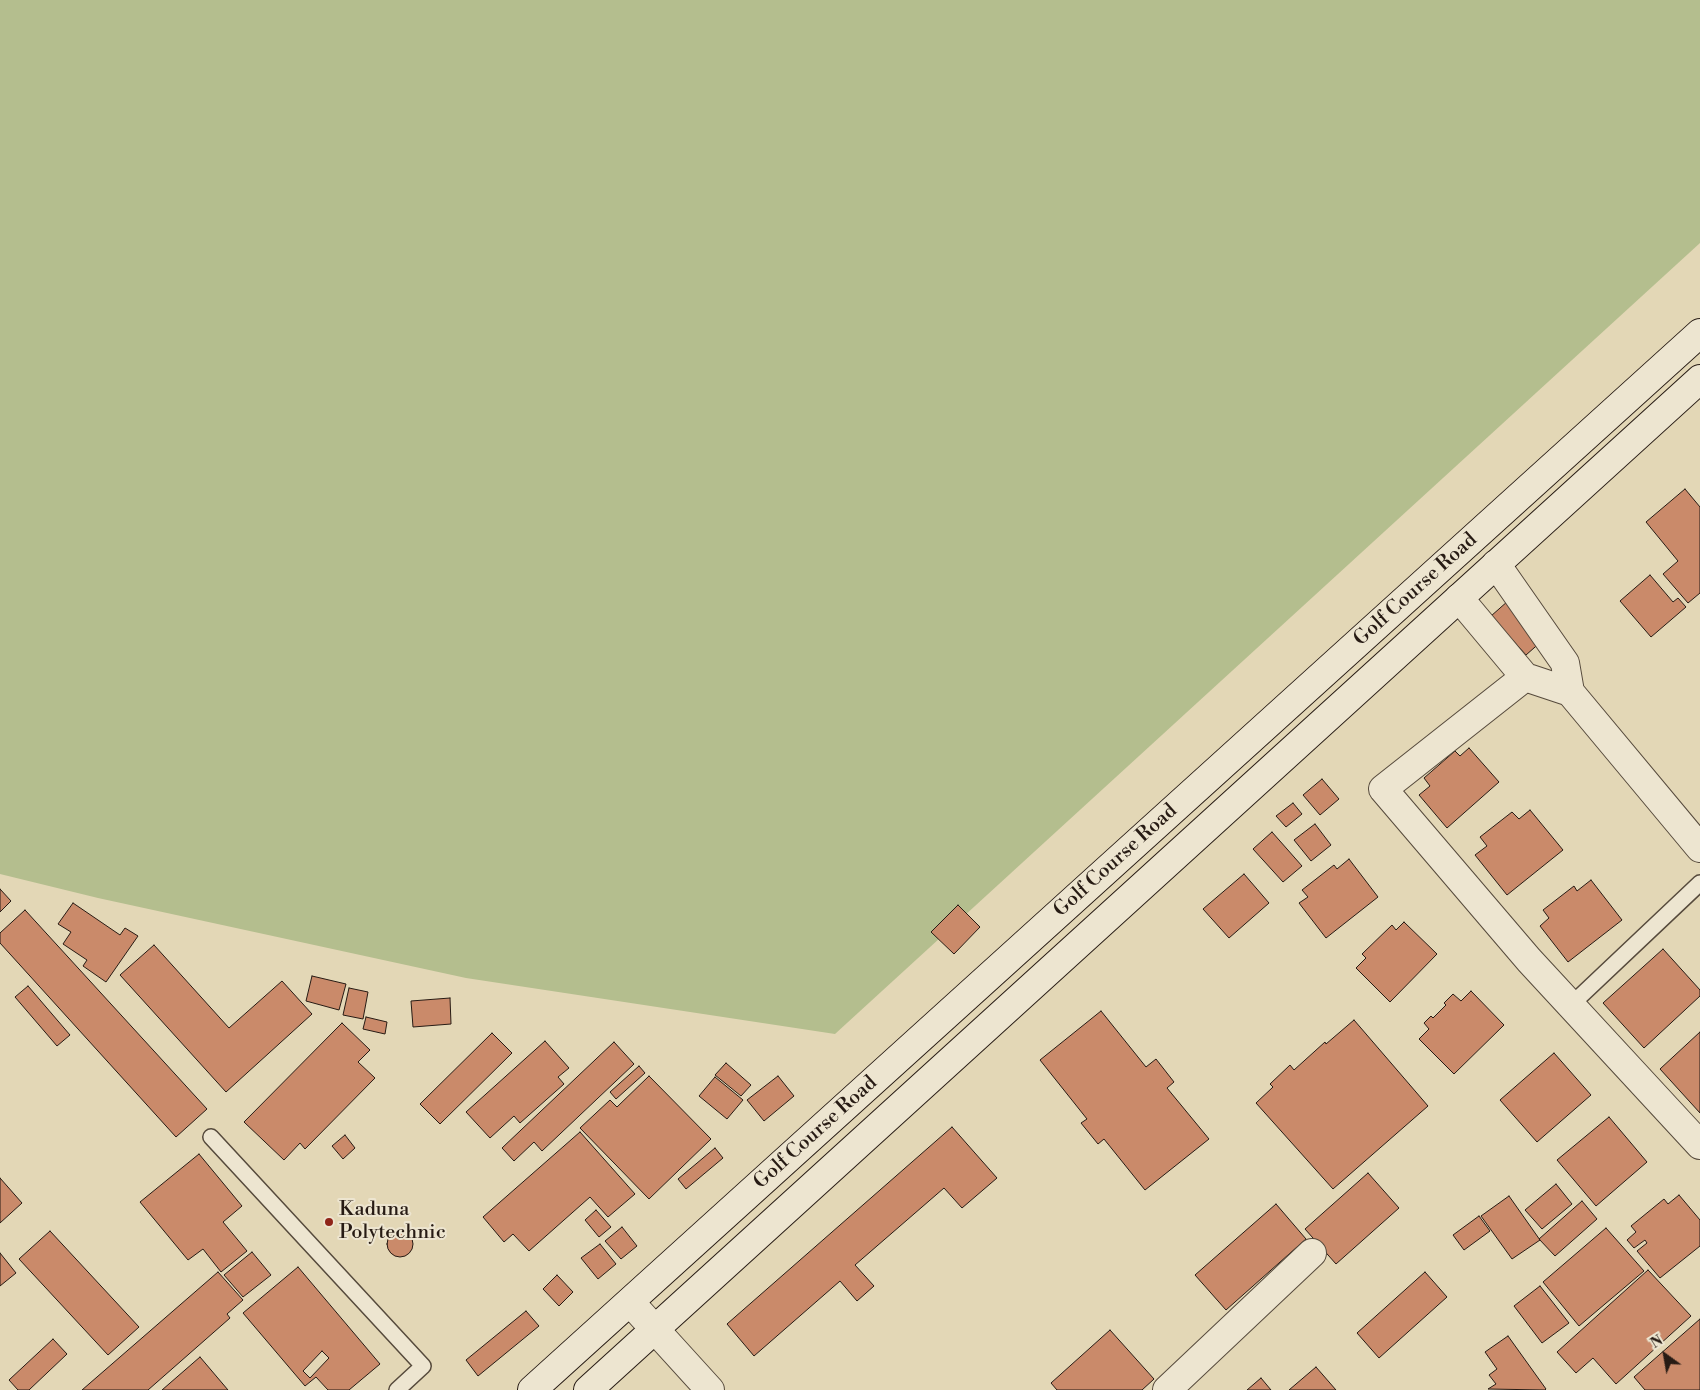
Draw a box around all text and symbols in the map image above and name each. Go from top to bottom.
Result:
street label: Golf Course Road [1349,528,1483,652]
street label: Golf Course Road [1049,799,1183,923]
street label: Golf Course Road [749,1071,883,1195]
place label: Kaduna Polytechnic [339,1198,446,1245]
marker: Kaduna Polytechnic [323,1216,335,1228]
north arrow [1640,1330,1690,1380]
text: N [1648,1332,1667,1353]

